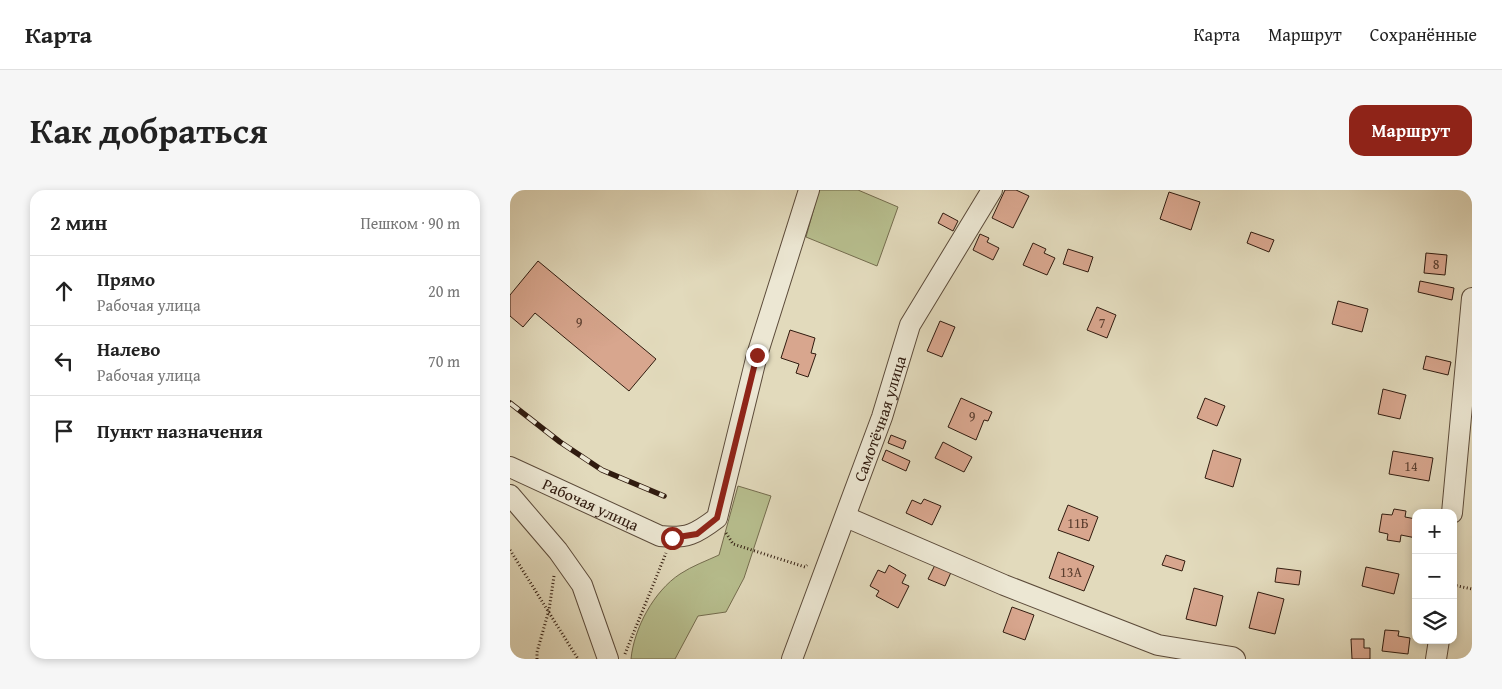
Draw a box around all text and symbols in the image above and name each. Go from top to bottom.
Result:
text: Карта [25,17,92,52]
text: Карта [1194,21,1240,48]
text: Маршрут [1268,21,1342,48]
text: Сохранённые [1370,21,1477,48]
text: Как добраться [30,105,268,156]
button: Маршрут [1349,105,1472,156]
text: 2 мин [50,207,107,238]
text: Пешком · 90 m [360,211,460,235]
house number: 8 [1433,254,1440,274]
text: Прямо [97,265,155,293]
icon: ahead [50,277,78,305]
text: 20 m [428,279,460,303]
text: Рабочая улица [97,293,201,317]
house number: 9 [576,312,583,332]
house number: 7 [1099,313,1106,333]
text: Налево [97,335,160,363]
route end [746,344,769,367]
icon: left [50,347,78,375]
text: 70 m [428,349,460,373]
street label: Самотёчная улица [847,352,912,485]
text: Рабочая улица [97,363,201,387]
house number: 9 [969,406,976,426]
icon: arrive [50,417,78,445]
text: Пункт назначения [97,417,263,445]
house number: 14 [1404,456,1418,476]
street label: Рабочая улица [539,472,643,537]
map controls [1412,509,1457,644]
button: + [1412,509,1457,554]
house number: 11Б [1067,513,1089,533]
route start [661,527,684,550]
button: − [1412,554,1457,599]
house number: 13А [1060,562,1082,582]
button: layers [1412,599,1457,644]

